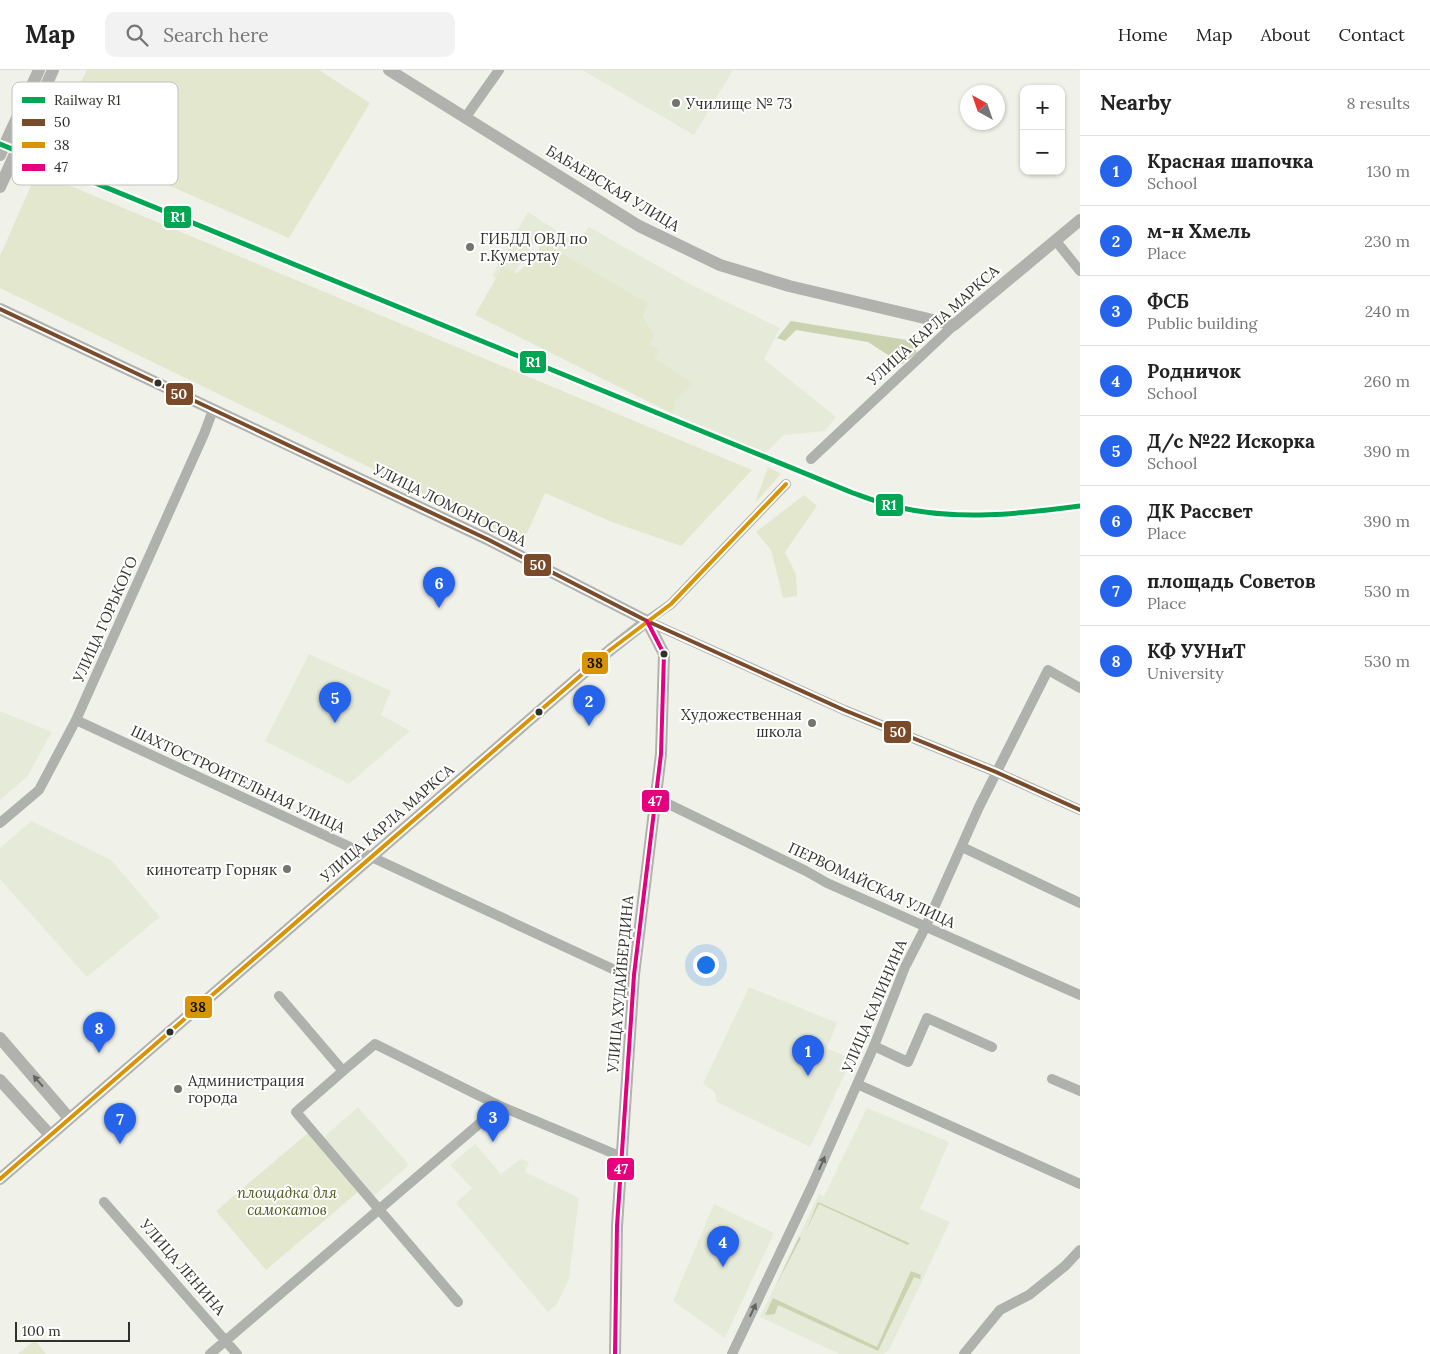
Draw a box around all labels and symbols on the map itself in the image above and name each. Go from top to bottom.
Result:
legend [12,82,178,185]
north arrow [960,85,1005,130]
text: Railway R1 [54,91,121,109]
place label: Училище № 73 [685,94,792,113]
marker: Училище № 73 [670,97,682,109]
text: 50 [54,113,70,131]
text: 38 [54,136,70,154]
street label: БАБАЕВСКАЯ УЛИЦА [543,141,684,236]
text: 47 [54,158,69,176]
line badge: R1 [163,205,192,229]
text: R1 [170,208,186,226]
place label: ГИБДД ОВД по г.Кумертау [480,229,588,265]
marker: ГИБДД ОВД по г.Кумертау [464,241,476,253]
street label: УЛИЦА КАРЛА МАРКСА [863,260,1003,390]
line badge: R1 [519,350,547,374]
text: R1 [525,353,541,371]
unlabelled marker [153,378,163,388]
line badge: 50 [165,382,194,406]
text: 50 [171,385,187,403]
street label: УЛИЦА ЛОМОНОСОВА [369,459,530,551]
line badge: R1 [875,493,904,517]
text: R1 [881,496,897,514]
street label: УЛИЦА ГОРЬКОГО [68,553,141,686]
line badge: 50 [523,553,552,577]
text: 50 [530,556,546,574]
pin: 6 [423,567,455,608]
unlabelled marker [659,649,669,659]
line badge: 38 [581,651,609,675]
text: 38 [587,654,603,672]
pin: 5 [319,682,351,723]
pin: 2 [573,685,605,726]
place label: Художественная школа [681,705,802,741]
unlabelled marker [534,707,544,717]
marker: Художественная школа [806,717,818,729]
line badge: 50 [883,720,912,744]
street label: ШАХТОСТРОИТЕЛЬНАЯ УЛИЦА [128,721,349,837]
text: 50 [890,723,906,741]
street label: УЛИЦА КАРЛА МАРКСА [316,760,458,887]
line badge: 47 [641,789,670,813]
text: 47 [648,792,663,810]
street label: ПЕРВОМАЙСКАЯ УЛИЦА [785,838,959,932]
place label: кинотеатр Горняк [146,860,277,879]
marker: кинотеатр Горняк [281,863,293,875]
street label: УЛИЦА ХУДАЙБЕРДИНА [603,894,637,1074]
street label: УЛИЦА КАЛИНИНА [837,936,911,1076]
your location [693,952,719,978]
line badge: 38 [184,995,213,1019]
text: 38 [190,998,206,1016]
pin: 8 [83,1012,115,1053]
unlabelled marker [165,1027,175,1037]
pin: 1 [792,1035,824,1076]
place label: Администрация города [187,1071,304,1107]
one-way arrow [32,1075,43,1088]
marker: Администрация города [172,1083,184,1095]
pin: 3 [477,1101,509,1142]
pin: 7 [104,1103,136,1144]
one-way arrow [819,1156,827,1170]
line badge: 47 [606,1157,635,1181]
text: 47 [614,1160,629,1178]
park label: площадка для самокатов [237,1183,338,1219]
street label: УЛИЦА ЛЕНИНА [136,1215,230,1319]
pin: 4 [707,1226,739,1267]
one-way arrow [749,1303,757,1317]
scale bar [15,1319,130,1342]

